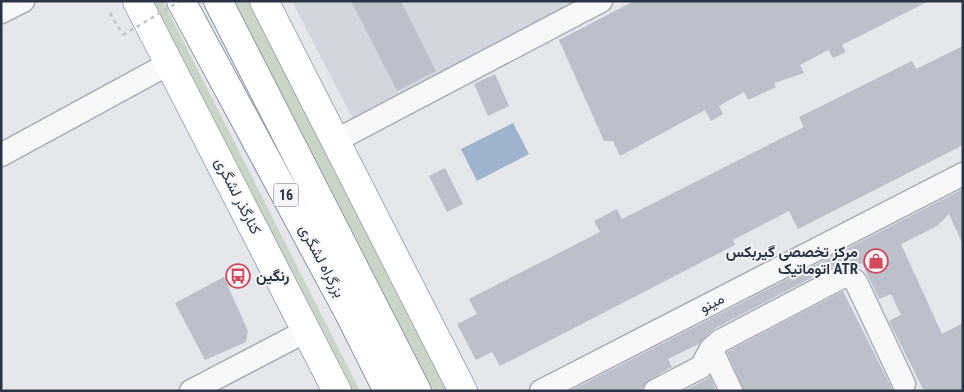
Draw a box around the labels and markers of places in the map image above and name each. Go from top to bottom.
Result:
place label: مرکز تخصصی گیربکس اتوماتیک ATR [726,243,858,278]
shop icon: مرکز تخصصی گیربکس اتوماتیک ATR [863,248,889,274]
bus stop icon: رنگین [225,263,251,289]
place label: رنگین [256,267,289,285]

